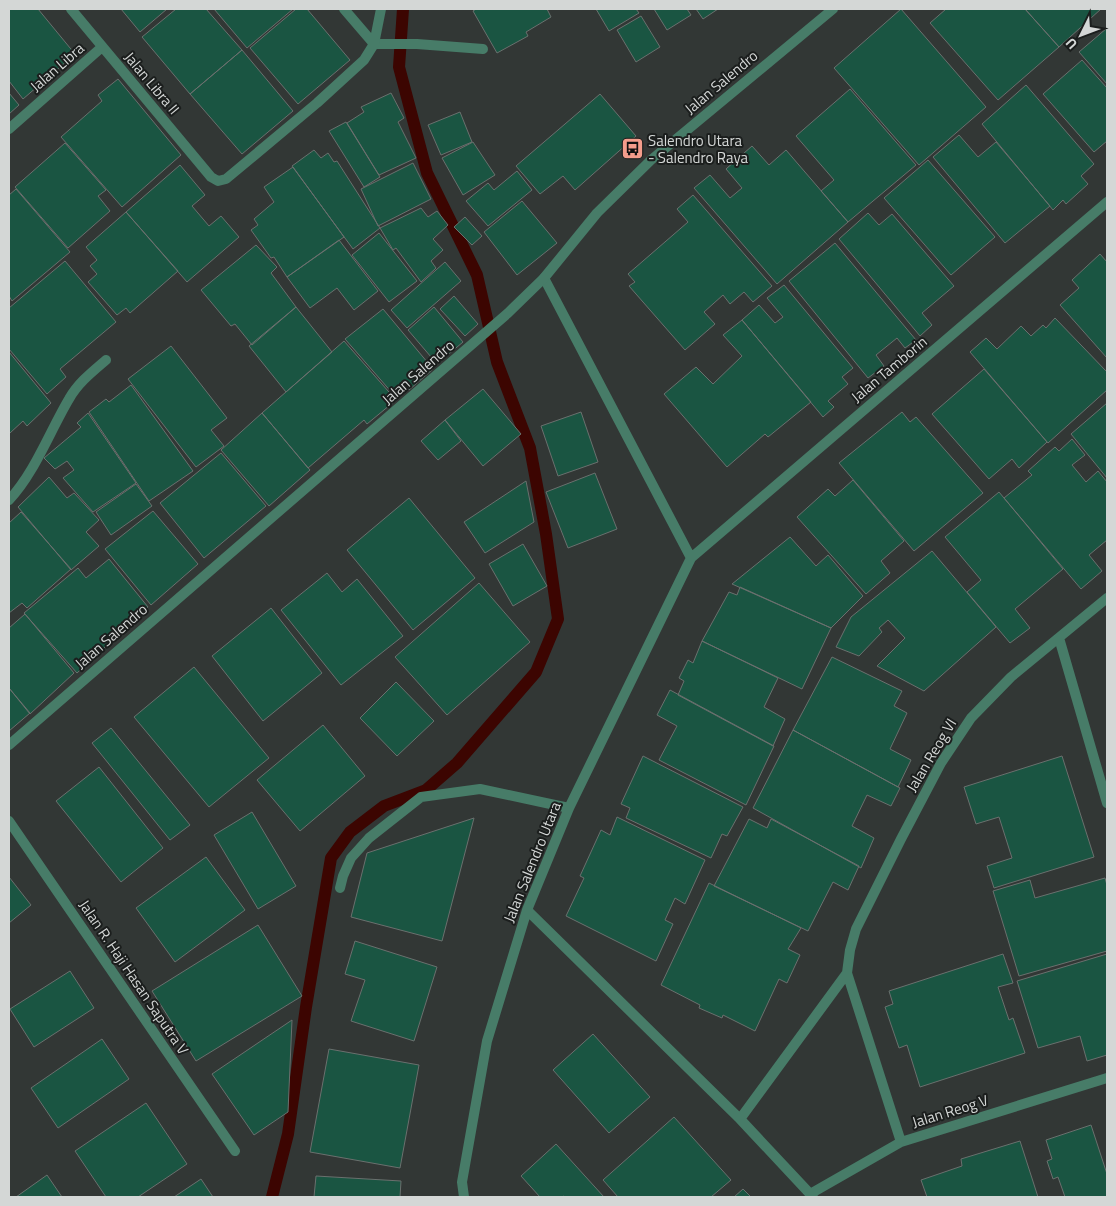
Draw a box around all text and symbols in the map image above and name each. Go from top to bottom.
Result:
north arrow [1056,10,1106,60]
text: U [1060,34,1082,54]
street label: Jalan Libra [25,37,90,97]
street label: Jalan Salendro [679,44,763,120]
street label: Jalan Libra II [119,47,185,119]
place label: Salendro Utara - Salendro Raya [648,129,749,169]
bus stop icon: Salendro Utara - Salendro Raya [620,137,644,161]
street label: Jalan Tamborin [846,330,932,408]
street label: Jalan Salendro [377,334,459,410]
street label: Jalan Salendro [70,598,152,674]
street label: Jalan Reog VI [900,714,962,796]
street label: Jalan Salendro Utara [497,798,567,926]
street label: Jalan R. Haji Hasan Saputra V [73,895,195,1059]
street label: Jalan Reog V [909,1088,991,1133]

